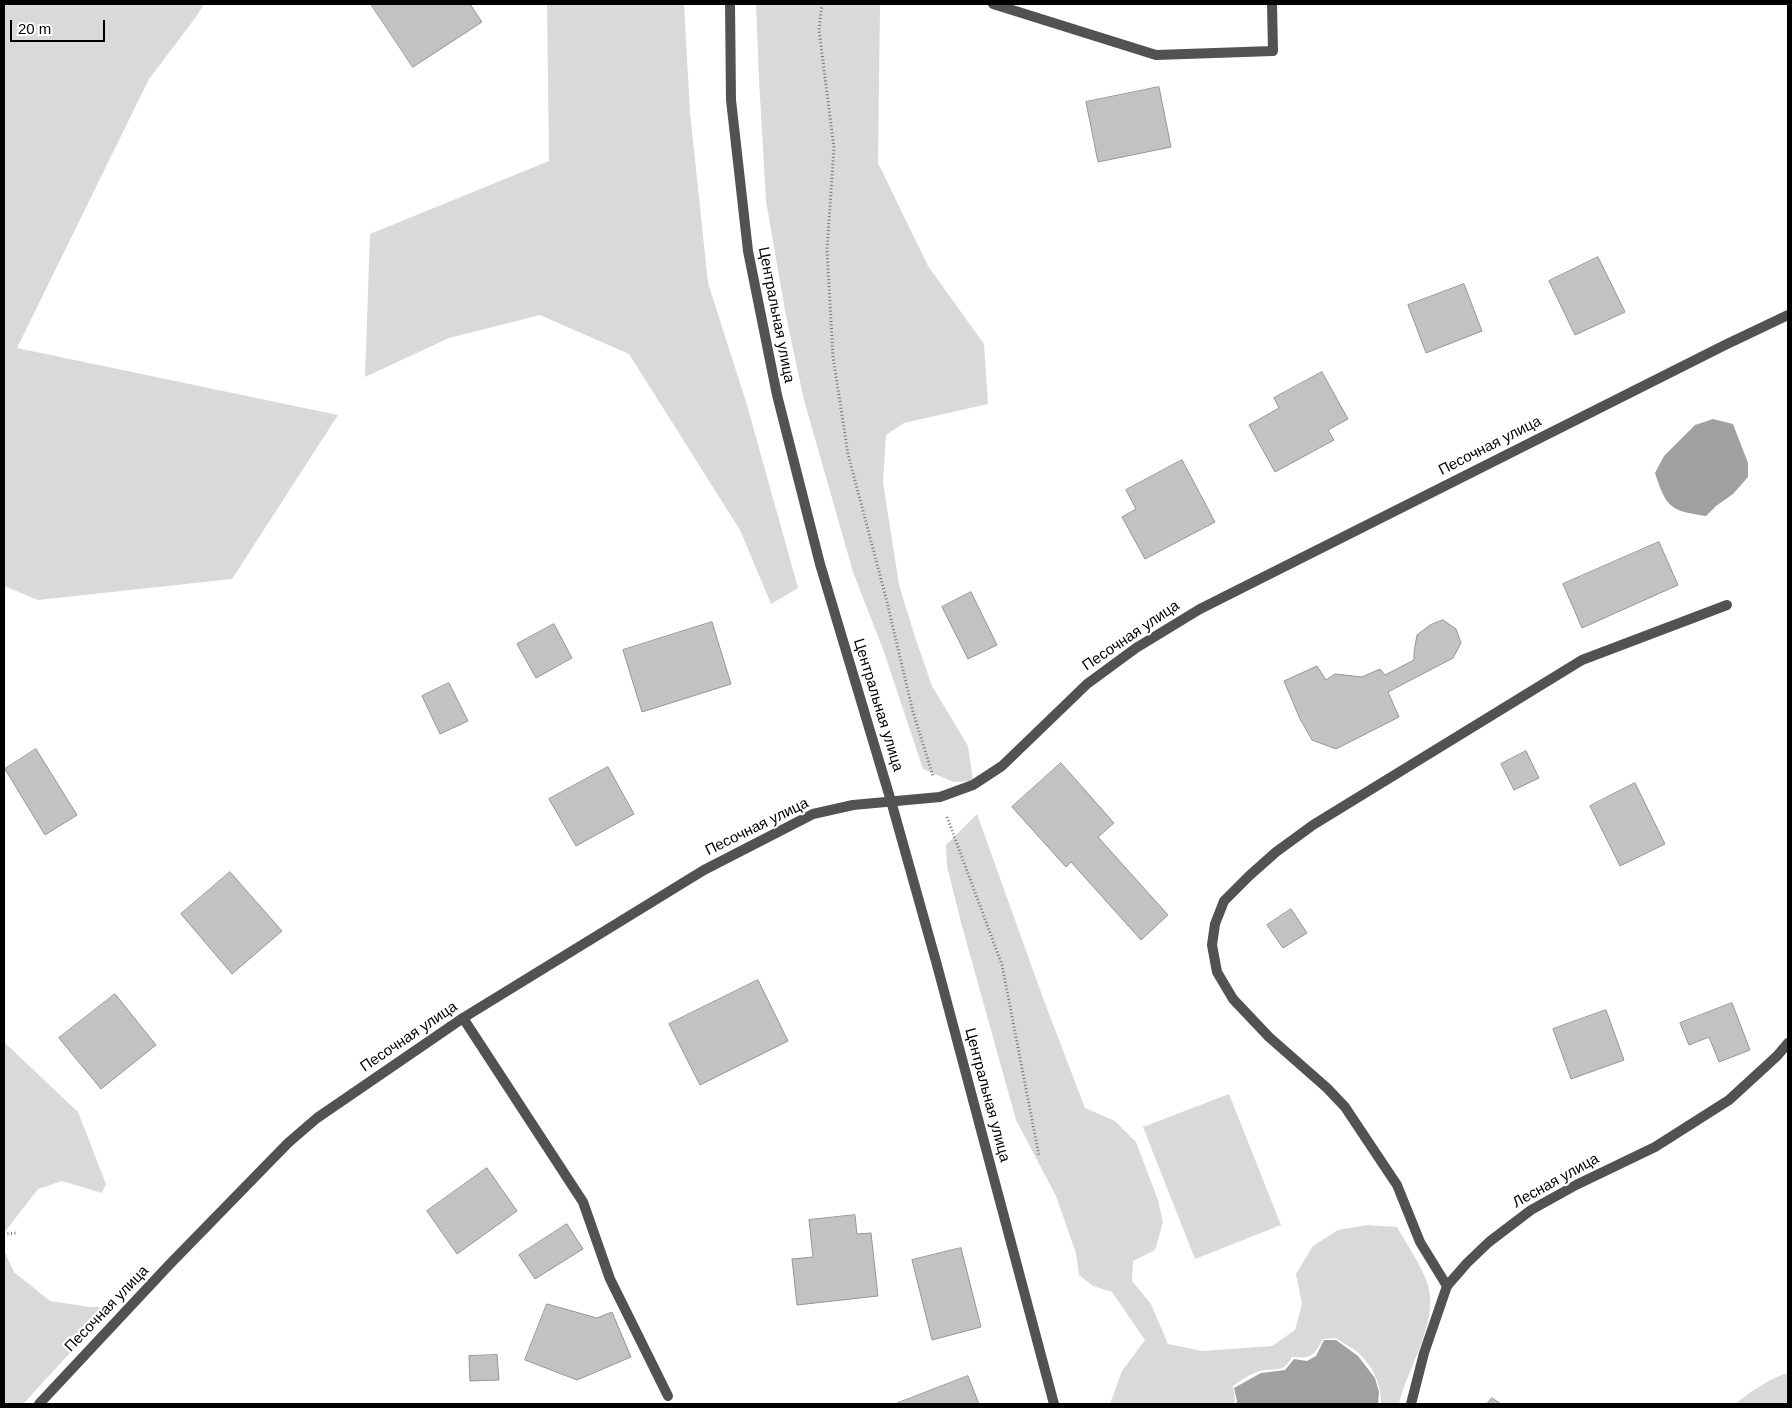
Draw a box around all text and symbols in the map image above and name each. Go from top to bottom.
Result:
scale bar [12,10,108,42]
text: 20 m [18,20,51,37]
street label: Центральная улица [754,246,798,384]
street label: Песочная улица [1436,412,1544,480]
street label: Песочная улица [1079,597,1183,675]
street label: Центральная улица [849,636,907,774]
street label: Песочная улица [702,794,812,860]
street label: Песочная улица [357,998,461,1076]
street label: Центральная улица [960,1026,1014,1164]
street label: Лесная улица [1510,1150,1602,1212]
street label: Песочная улица [61,1262,153,1356]

